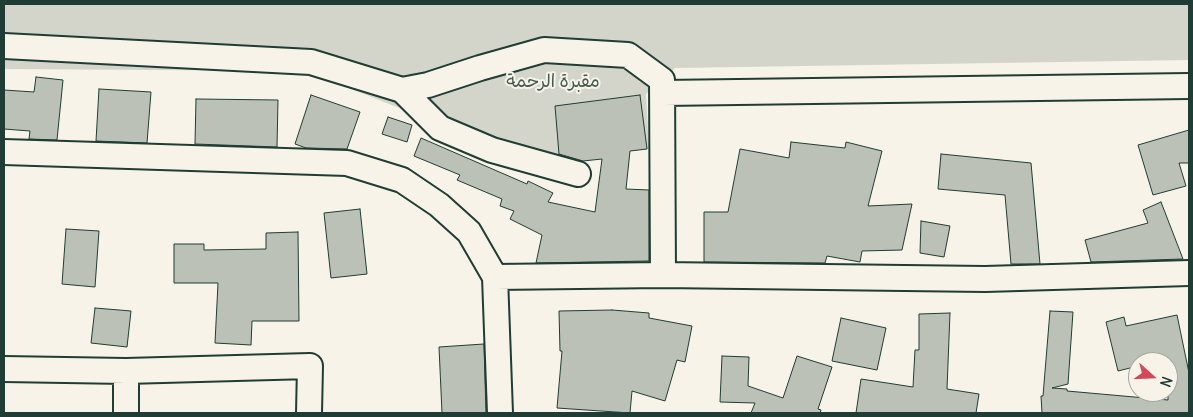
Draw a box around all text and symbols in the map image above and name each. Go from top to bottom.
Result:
park label: مقبرة الرحمة [506,71,600,93]
north arrow [1128,352,1178,402]
text: N [1156,374,1176,389]

